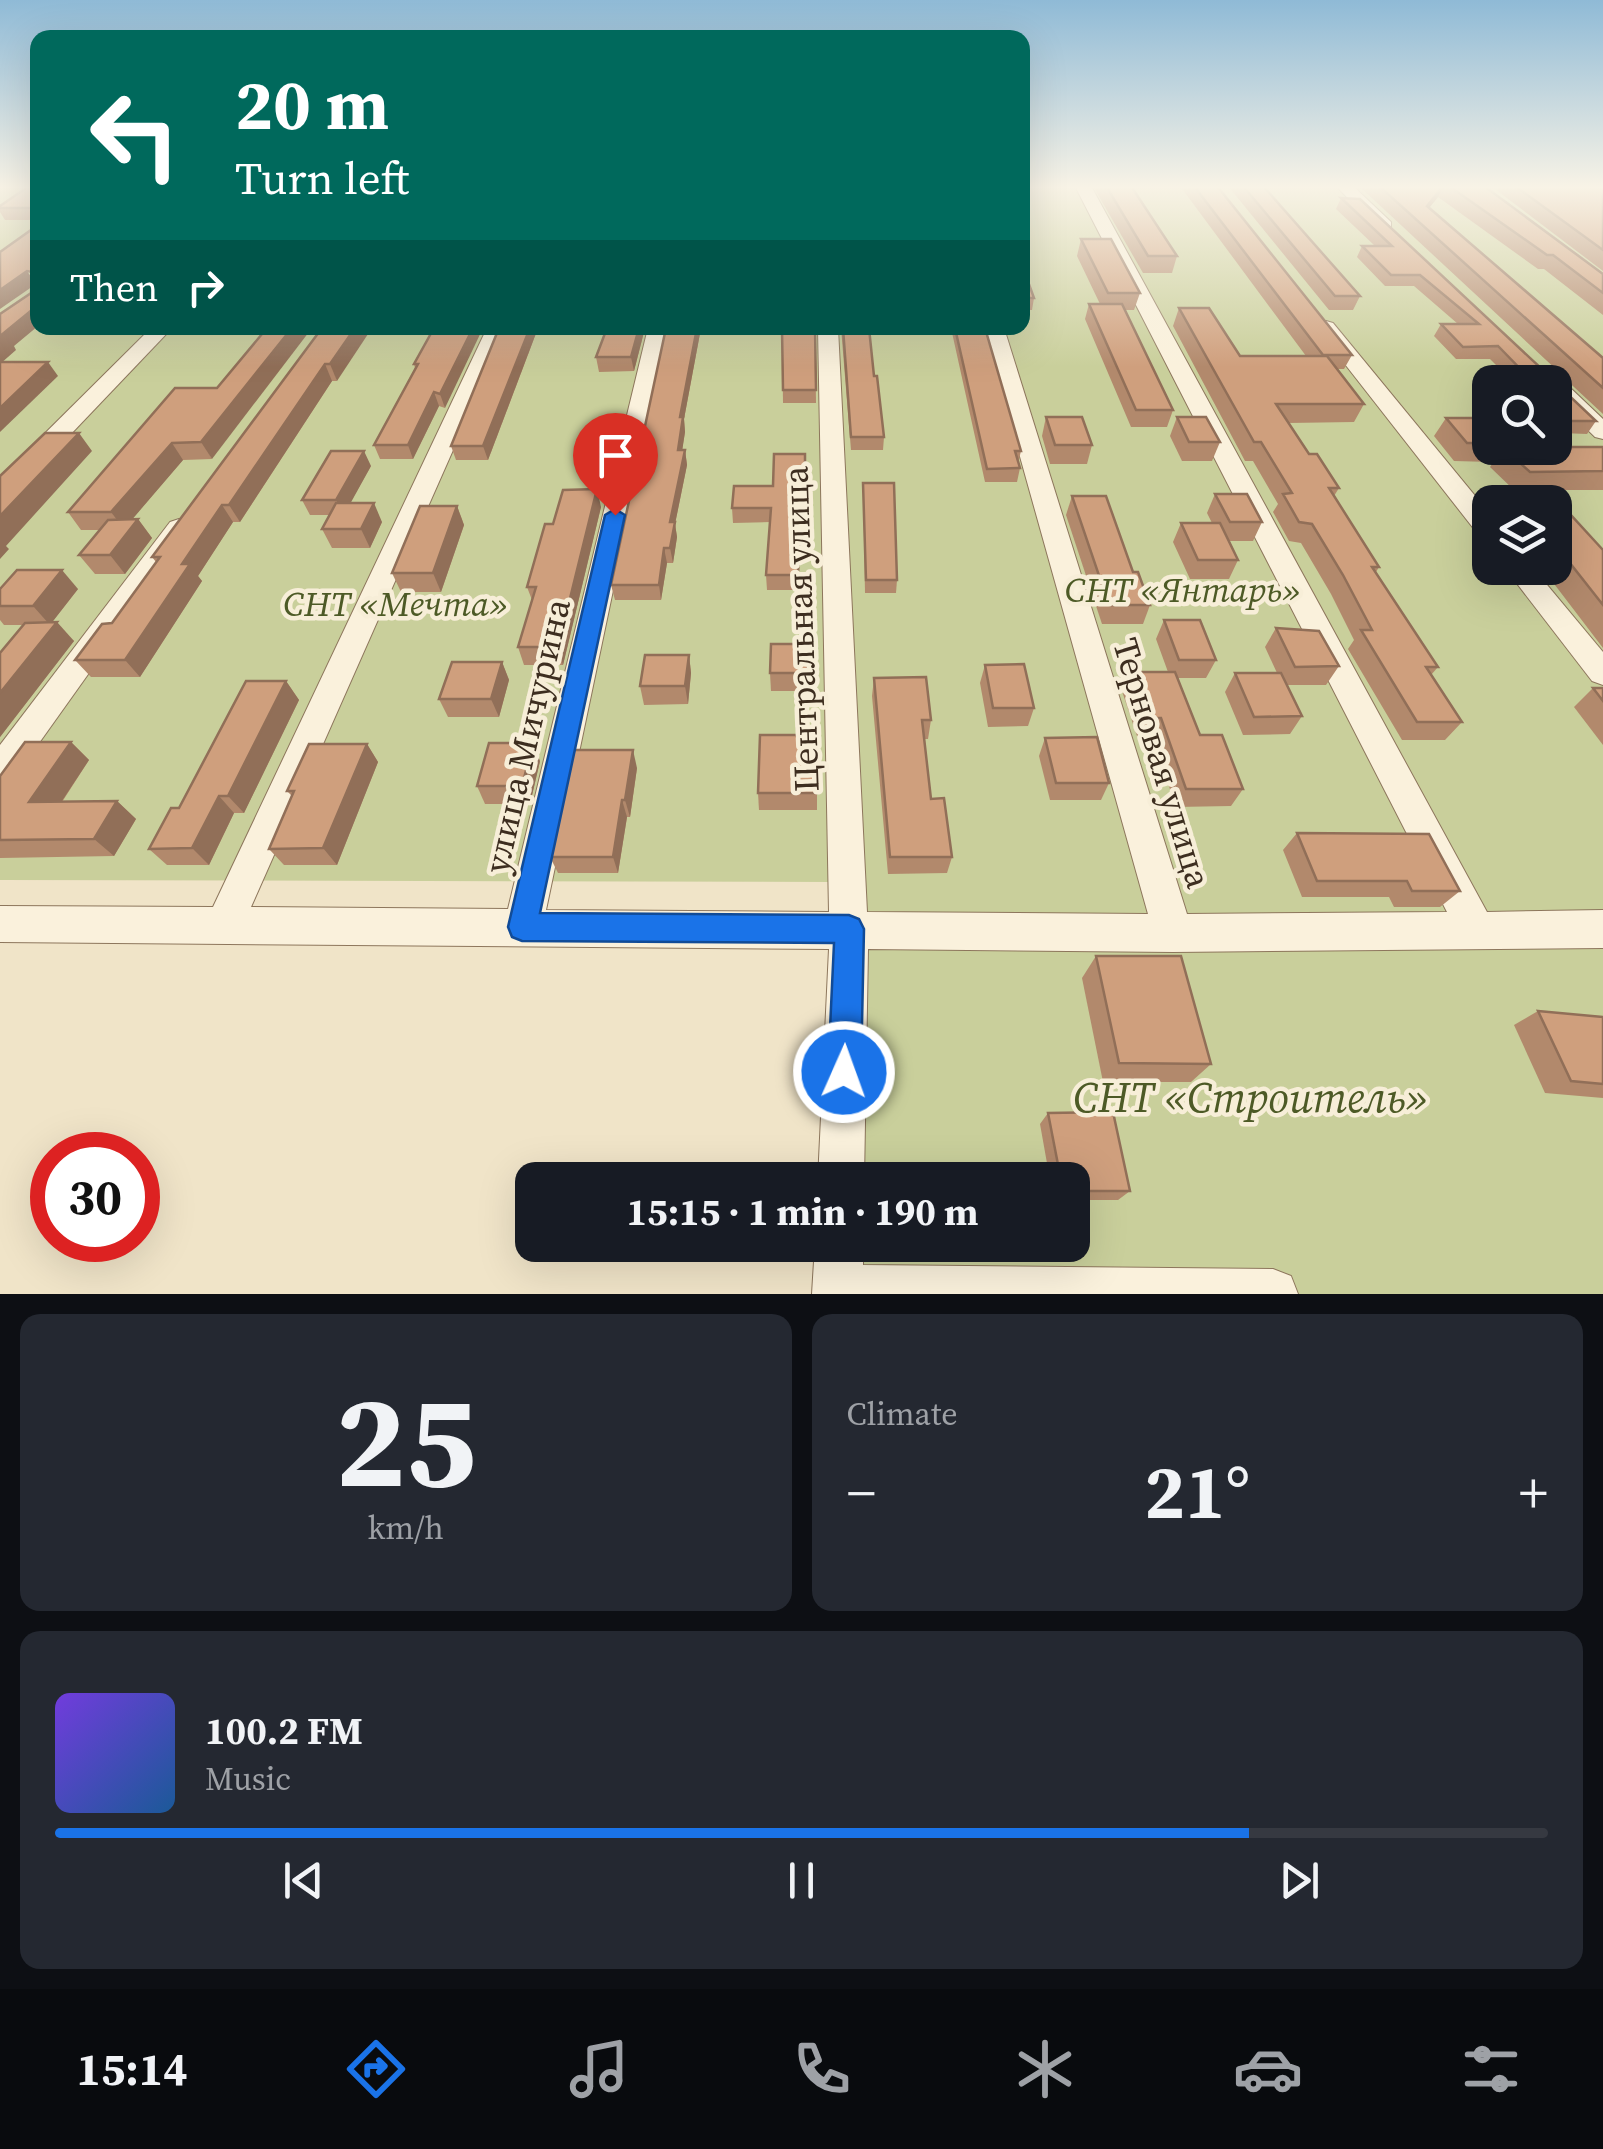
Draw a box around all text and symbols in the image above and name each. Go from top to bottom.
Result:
text: 20 m [235,56,389,152]
icon: left [70,70,200,200]
text: Turn left [235,147,409,209]
icon: right [178,260,233,315]
text: Then [70,262,158,314]
map controls [1472,365,1572,585]
button: search [1472,365,1572,465]
pin [573,413,658,516]
icon: arrive [588,428,643,483]
street label: Центральная улица [771,465,831,793]
button: layers [1472,485,1572,585]
park label: СНТ «Янтарь» [1065,566,1301,614]
park label: СНТ «Мечта» [283,580,509,628]
street label: улица Мичурина [472,594,582,878]
street label: Терновая улица [1101,632,1223,894]
position arrow [792,1020,896,1124]
park label: СНТ «Строитель» [1073,1068,1429,1126]
speed limit sign: 30 [30,1132,160,1262]
text: 15:15 · 1 min · 190 m [626,1186,979,1238]
text: 25 [335,1351,476,1530]
text: Climate [847,1392,958,1436]
text: 21° [1144,1440,1250,1543]
text: − [847,1455,876,1530]
text: + [1519,1455,1548,1530]
text: km/h [368,1506,444,1550]
text: 100.2 FM [205,1705,363,1757]
text: Music [205,1757,291,1801]
icon: previous [276,1853,331,1908]
icon: pause [774,1853,829,1908]
icon: next [1272,1853,1327,1908]
icon: directions [341,2034,411,2104]
icon: music [564,2034,634,2104]
icon: phone [787,2034,857,2104]
icon: climate [1010,2034,1080,2104]
icon: car [1233,2034,1303,2104]
icon: filters [1456,2034,1526,2104]
text: 15:14 [77,2038,188,2100]

